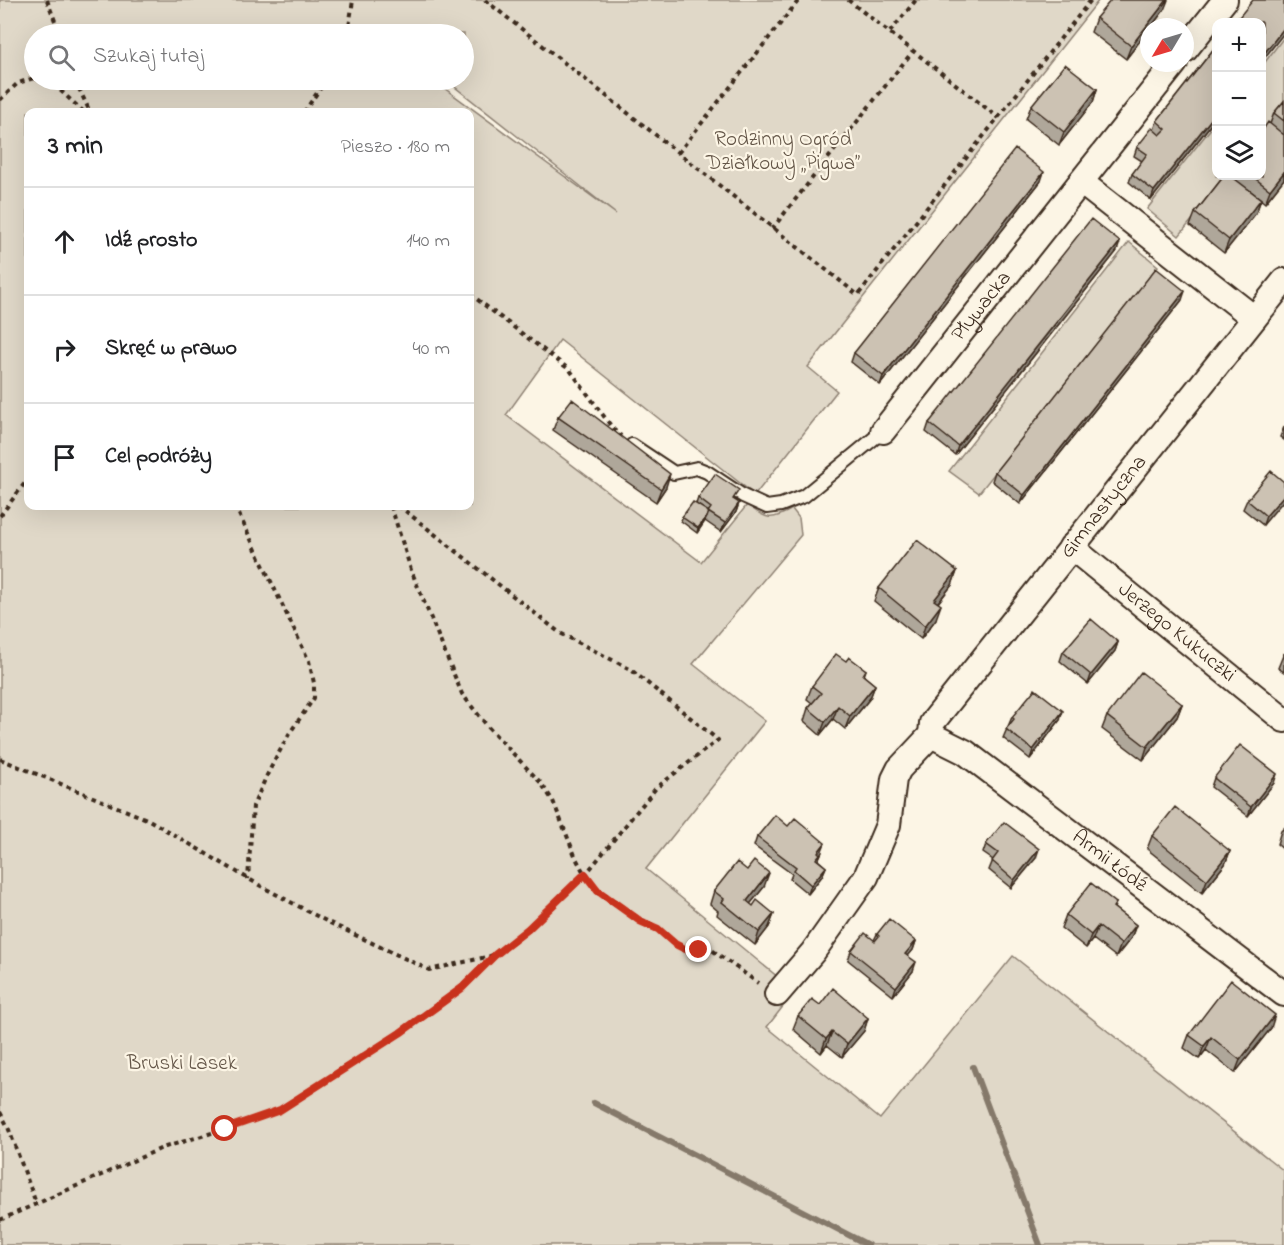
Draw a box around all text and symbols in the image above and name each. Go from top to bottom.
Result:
north arrow [1140,18,1194,72]
map controls [1212,18,1266,180]
button: + [1212,18,1266,72]
search box [24,24,474,90]
icon: search [45,41,78,74]
text: Szukaj tutaj [93,41,204,73]
button: − [1212,72,1266,126]
park label: Rodzinny Ogród Działkowy „Pigwa” [705,125,860,181]
button: layers [1212,126,1266,180]
text: 3 min [48,128,103,166]
text: Pieszo · 180 m [341,133,450,162]
icon: ahead [48,225,81,258]
text: Idź prosto [105,225,198,257]
text: 140 m [406,227,450,256]
street label: Pływacka [944,265,1019,348]
icon: right [48,333,81,366]
text: Skręć w prawo [105,333,237,365]
text: 40 m [413,335,450,364]
icon: arrive [48,441,81,474]
text: Cel podróży [105,441,212,473]
street label: Gimnastyczna [1053,449,1155,565]
street label: Jerzego Kukuczki [1111,576,1242,690]
street label: Armii Łódź [1065,823,1153,900]
route end [685,936,711,962]
park label: Bruski Lasek [126,1049,238,1079]
route start [211,1115,237,1141]

